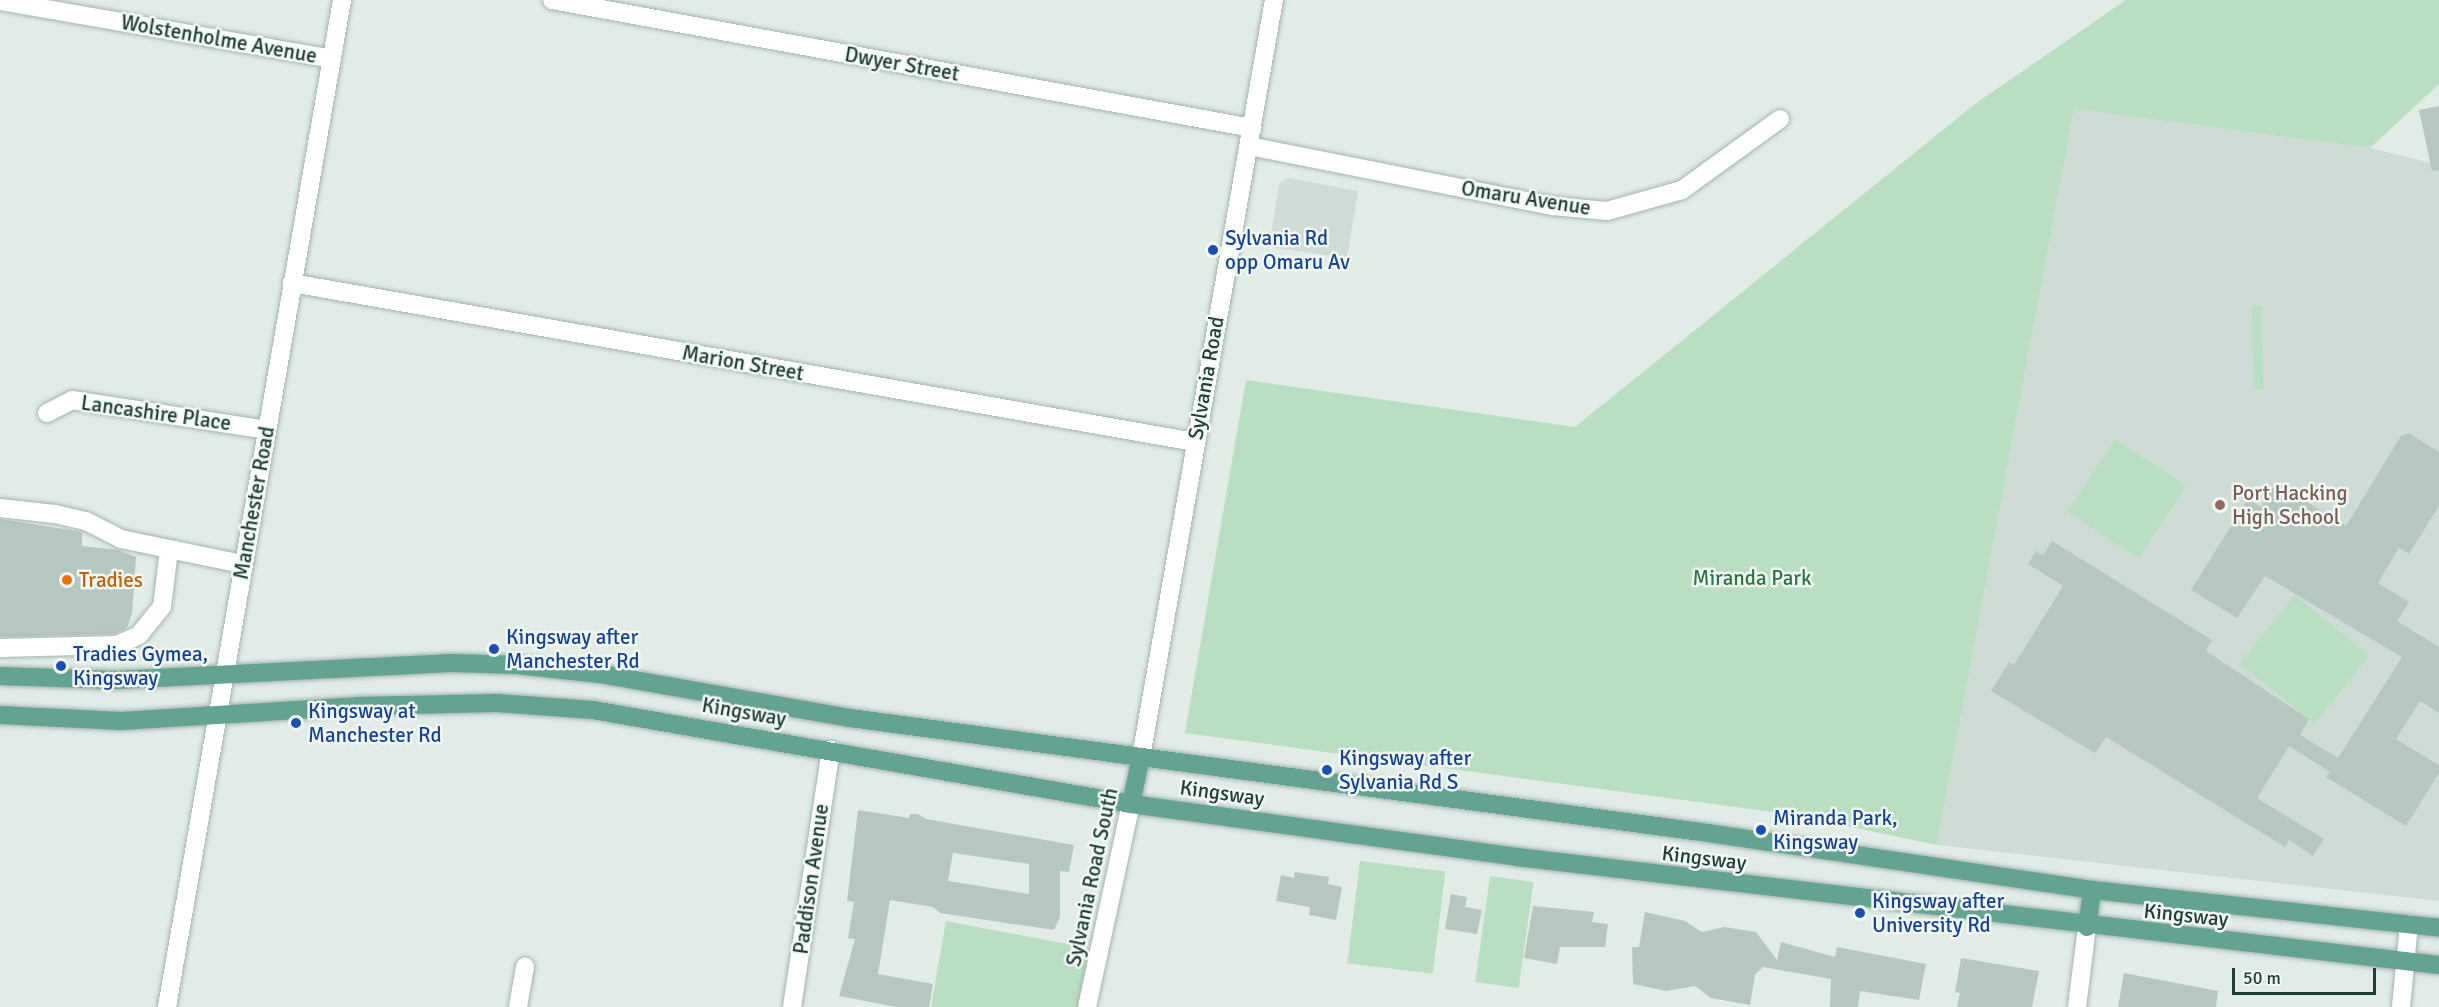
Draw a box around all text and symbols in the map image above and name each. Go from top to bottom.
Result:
street label: Wolstenholme Avenue [119,9,319,69]
street label: Dwyer Street [843,42,961,86]
street label: Omaru Avenue [1459,175,1593,221]
place label: Sylvania Rd opp Omaru Av [1225,225,1350,275]
marker: Sylvania Rd opp Omaru Av [1206,243,1220,257]
street label: Sylvania Road [1183,314,1229,442]
street label: Marion Street [680,340,806,386]
street label: Lancashire Place [79,390,233,436]
street label: Manchester Road [228,424,280,582]
place label: Port Hacking High School [2232,480,2348,530]
marker: Port Hacking High School [2213,498,2227,512]
park label: Miranda Park [1692,565,1812,591]
place label: Tradies [79,567,143,593]
marker: Tradies [60,573,74,587]
place label: Kingsway after Manchester Rd [506,624,640,674]
place label: Tradies Gymea, Kingsway [73,641,208,691]
marker: Kingsway after Manchester Rd [487,642,501,656]
marker: Tradies Gymea, Kingsway [54,659,68,673]
street label: Kingsway [700,692,788,732]
place label: Kingsway at Manchester Rd [308,698,442,748]
marker: Kingsway at Manchester Rd [289,716,303,730]
place label: Kingsway after Sylvania Rd S [1339,745,1471,795]
marker: Kingsway after Sylvania Rd S [1320,763,1334,777]
street label: Kingsway [1178,775,1266,811]
street label: Sylvania Road South [1061,785,1123,969]
street label: Paddison Avenue [788,802,834,956]
place label: Miranda Park, Kingsway [1773,805,1898,855]
marker: Miranda Park, Kingsway [1754,823,1768,837]
street label: Kingsway [1660,840,1748,876]
place label: Kingsway after University Rd [1872,888,2004,938]
street label: Kingsway [2142,898,2230,932]
marker: Kingsway after University Rd [1853,906,1867,920]
scale bar [2235,956,2379,994]
text: 50 m [2243,967,2281,989]

